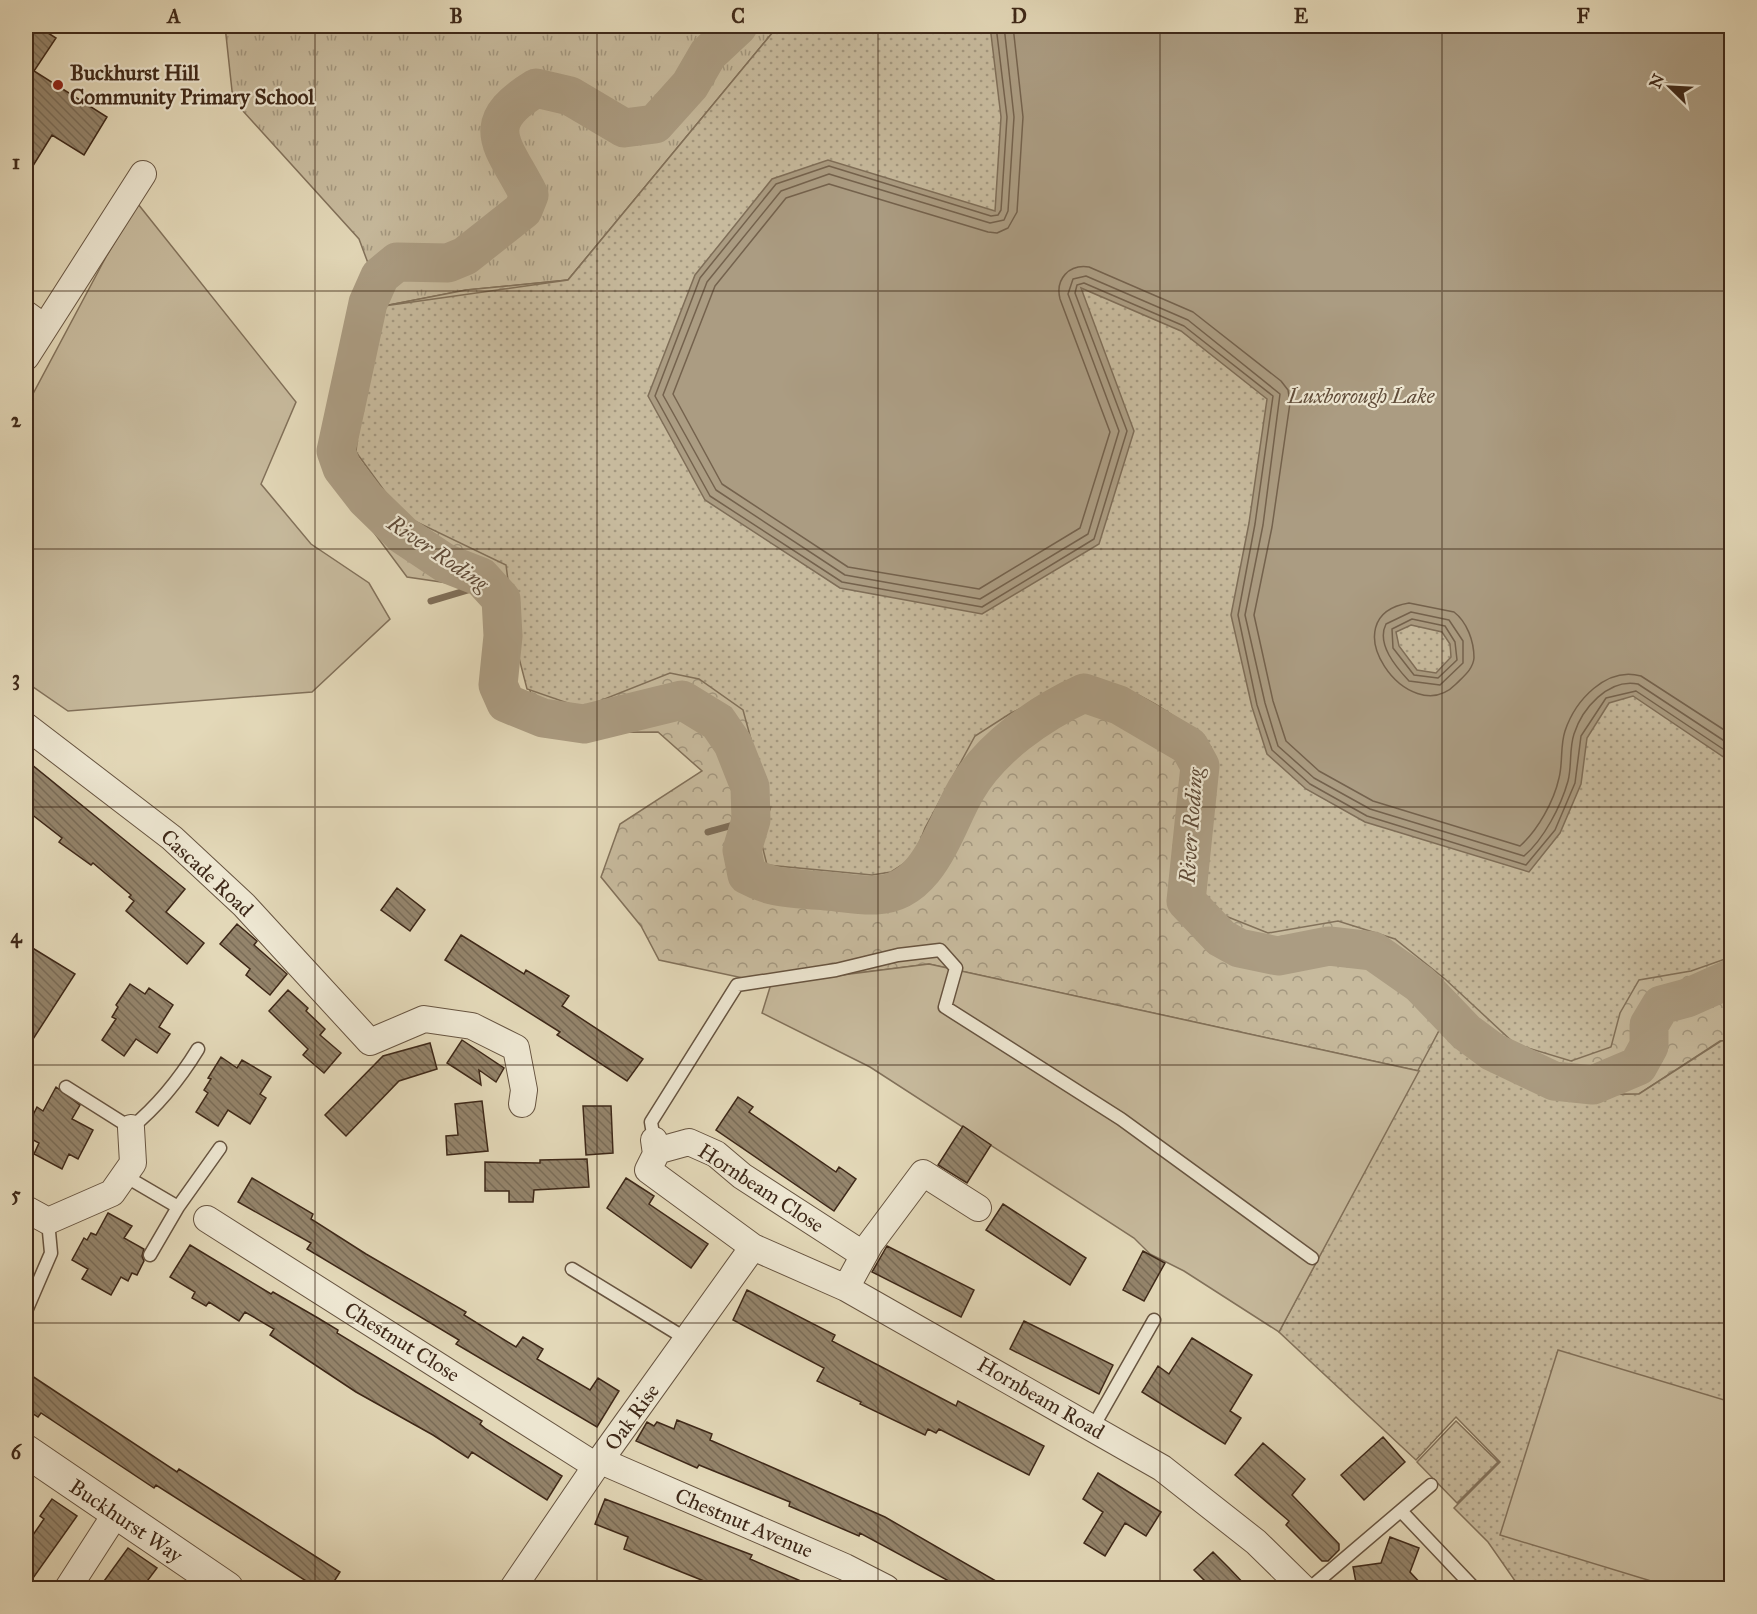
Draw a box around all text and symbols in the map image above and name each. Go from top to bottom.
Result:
text: A [165,4,181,28]
text: B [449,4,463,28]
text: C [731,4,745,28]
text: D [1011,4,1027,28]
text: E [1294,4,1309,28]
text: F [1576,4,1590,28]
north arrow [1640,57,1700,117]
place label: Buckhurst Hill Community Primary School [70,60,315,110]
text: N [1645,71,1668,91]
marker: Buckhurst Hill Community Primary School [51,78,65,92]
text: 1 [12,150,20,174]
park label: Luxborough Lake [1287,383,1435,409]
text: 2 [11,408,22,432]
water label: River Roding [382,509,495,598]
text: 3 [12,666,20,691]
water label: River Roding [1173,766,1209,886]
street label: Cascade Road [155,824,259,923]
text: 4 [10,924,22,949]
street label: Hornbeam Close [693,1138,829,1238]
text: 5 [11,1182,21,1206]
street label: Chestnut Close [339,1296,465,1388]
street label: Hornbeam Road [973,1351,1110,1445]
street label: Oak Rise [599,1378,665,1455]
text: 6 [11,1440,23,1464]
street label: Buckhurst Way [64,1474,189,1569]
street label: Chestnut Avenue [671,1482,817,1564]

